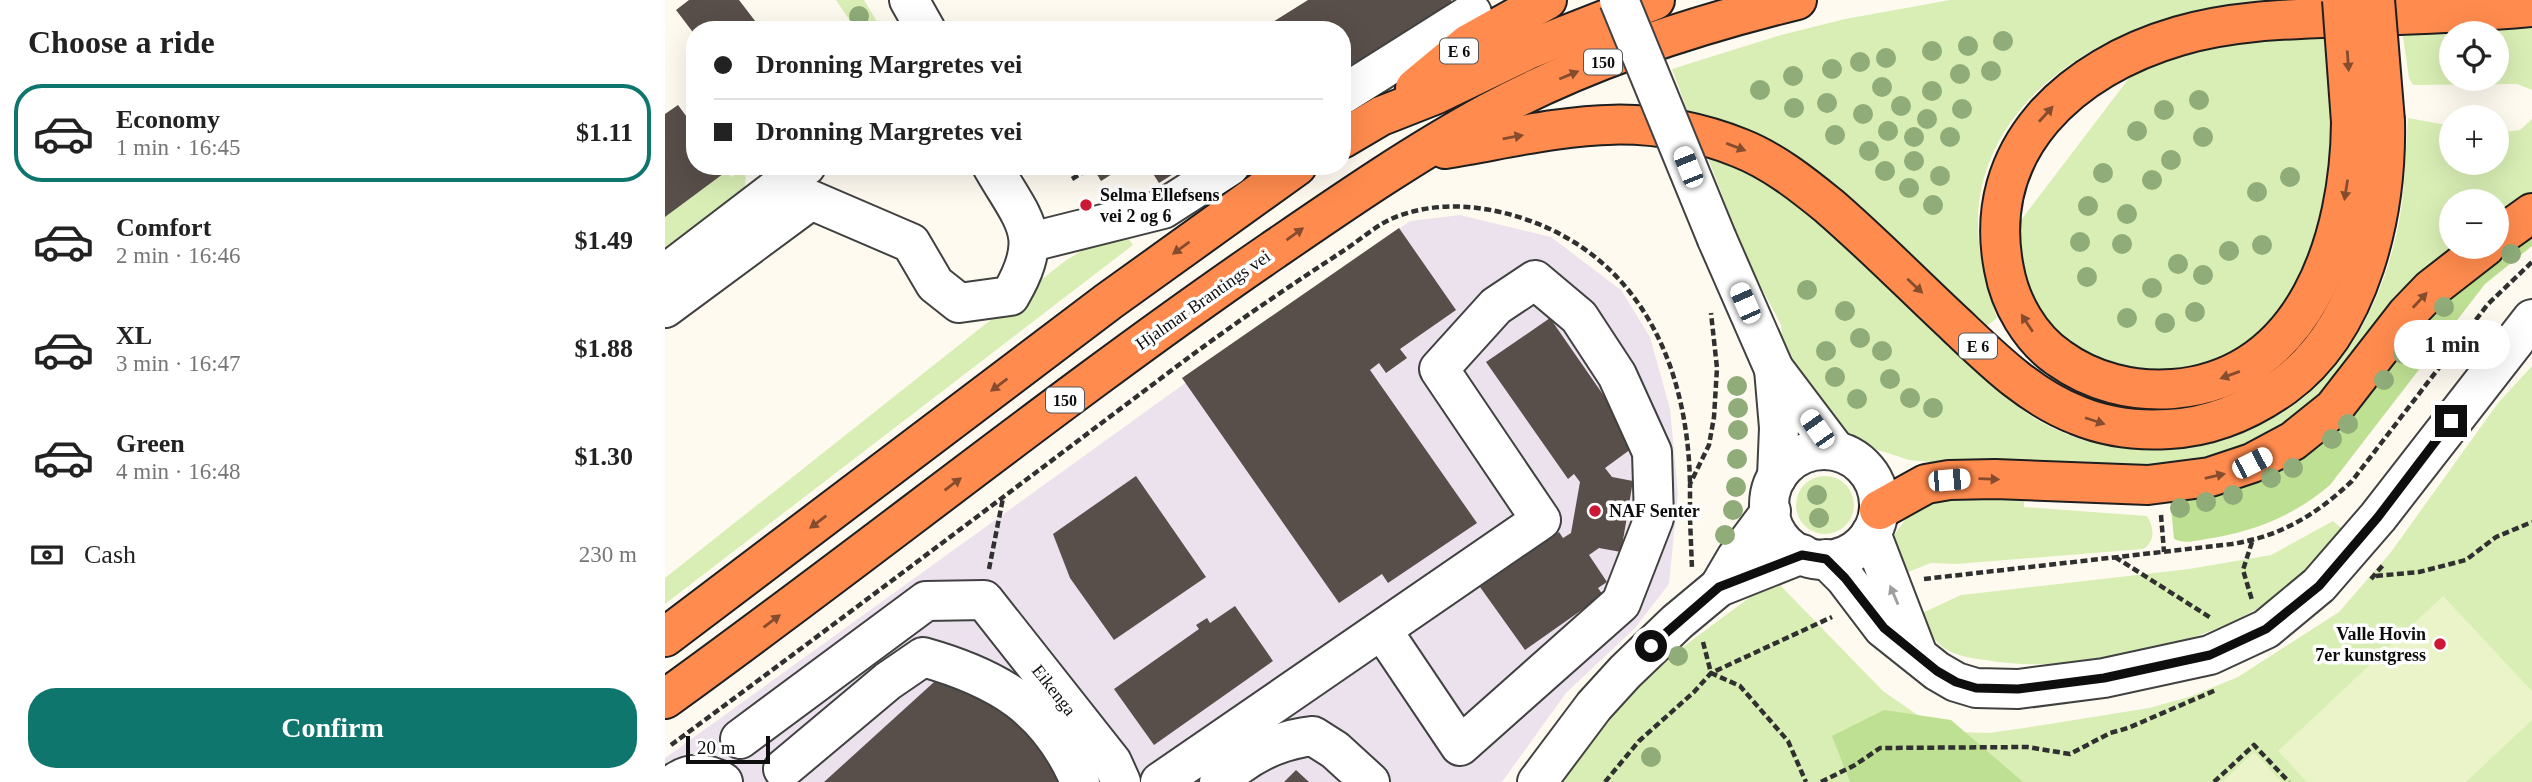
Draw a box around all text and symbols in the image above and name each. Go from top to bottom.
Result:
map controls [2439,21,2509,259]
button: locate [2439,21,2509,91]
text: Choose a ride [28,24,215,60]
road number: E 6 [1440,38,1478,64]
text: Dronning Margretes vei [756,50,1022,79]
road number: 150 [1584,50,1622,74]
one-way arrow [2343,50,2354,72]
one-way arrow [1558,70,1579,81]
icon: car [32,102,95,165]
text: Economy [116,105,220,134]
one-way arrow [2038,105,2054,123]
button: + [2439,105,2509,175]
text: Dronning Margretes vei [756,117,1022,146]
text: $1.11 [576,118,633,147]
one-way arrow [1503,131,1525,142]
text: 1 min · 16:45 [116,135,241,160]
one-way arrow [1726,142,1747,153]
car [1671,144,1706,190]
one-way arrow [2340,179,2351,201]
place label: Selma Ellefsens vei 2 og 6 [1100,185,1220,226]
button: − [2439,189,2509,259]
marker: Selma Ellefsens vei 2 og 6 [1078,197,1094,213]
icon: car [32,210,95,273]
text: Comfort [116,213,211,242]
text: $1.49 [575,226,633,255]
one-way arrow [1286,227,1304,241]
one-way arrow [1172,241,1190,255]
text: 2 min · 16:46 [116,243,241,268]
street label: Hjalmar Brantings vei [1132,246,1274,354]
one-way arrow [1906,278,1923,294]
car [1727,280,1764,326]
one-way arrow [2412,292,2428,309]
one-way arrow [2021,314,2034,333]
icon: car [32,318,95,381]
callout: 1 min [2393,320,2509,368]
text: XL [116,321,152,350]
text: 1 min [2424,332,2480,357]
text: $1.88 [575,334,633,363]
road number: E 6 [1959,334,1997,358]
text: 3 min · 16:47 [116,351,241,376]
one-way arrow [2220,369,2241,380]
one-way arrow [990,377,1008,391]
road number: 150 [1046,388,1084,412]
route end [2435,405,2467,437]
car [1797,406,1838,452]
one-way arrow [2084,417,2105,427]
icon: car [32,426,95,489]
text: Green [116,429,185,458]
text: $1.30 [575,442,633,471]
car [2229,444,2276,482]
text: 4 min · 16:48 [116,459,241,484]
car [1928,468,1971,492]
one-way arrow [2204,470,2226,481]
one-way arrow [1978,473,2000,484]
one-way arrow [944,477,962,491]
place label: NAF Senter [1609,501,1700,521]
marker: NAF Senter [1587,503,1603,519]
one-way arrow [809,514,827,529]
icon: cash [28,536,66,574]
text: Cash [84,540,136,569]
text: 230 m [579,542,637,567]
one-way arrow [1888,584,1899,605]
one-way arrow [762,613,780,628]
place label: Valle Hovin 7er kunstgress [2315,624,2426,665]
route start [1635,630,1667,662]
marker: Valle Hovin 7er kunstgress [2432,636,2448,652]
street label: Eikenga [1028,661,1080,719]
button: Confirm [28,688,637,768]
scale bar [686,733,770,765]
text: 20 m [697,737,736,758]

